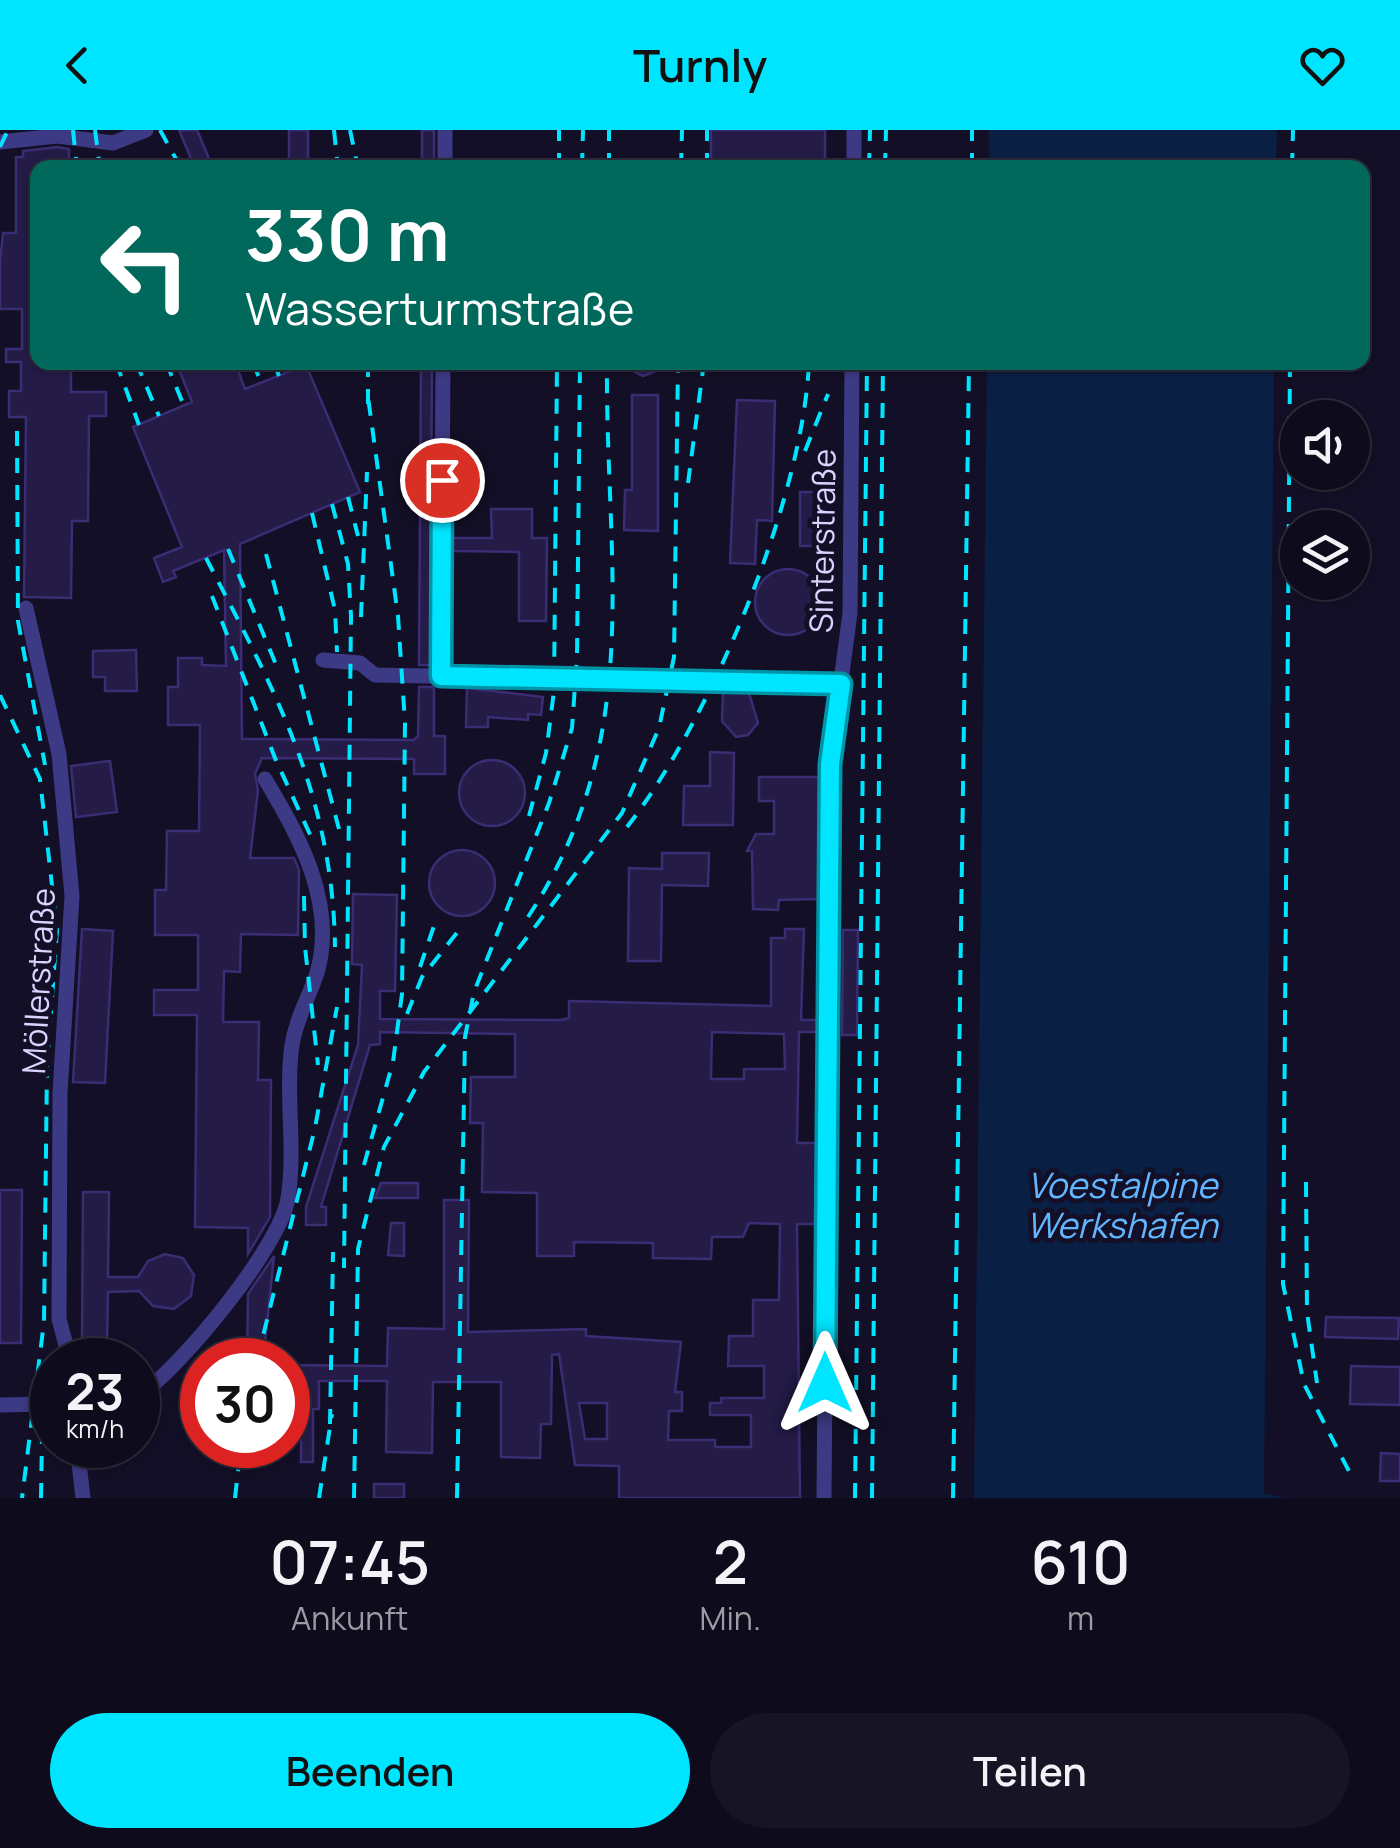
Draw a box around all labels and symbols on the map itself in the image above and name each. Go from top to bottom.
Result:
pin [400,438,485,523]
street label: Sinterstraße [798,449,846,633]
street label: Möllerstraße [11,887,65,1075]
water label: Voestalpine Werkshafen [1026,1161,1220,1249]
position arrow [773,1331,877,1435]
speed limit sign: 30 [180,1338,310,1468]

